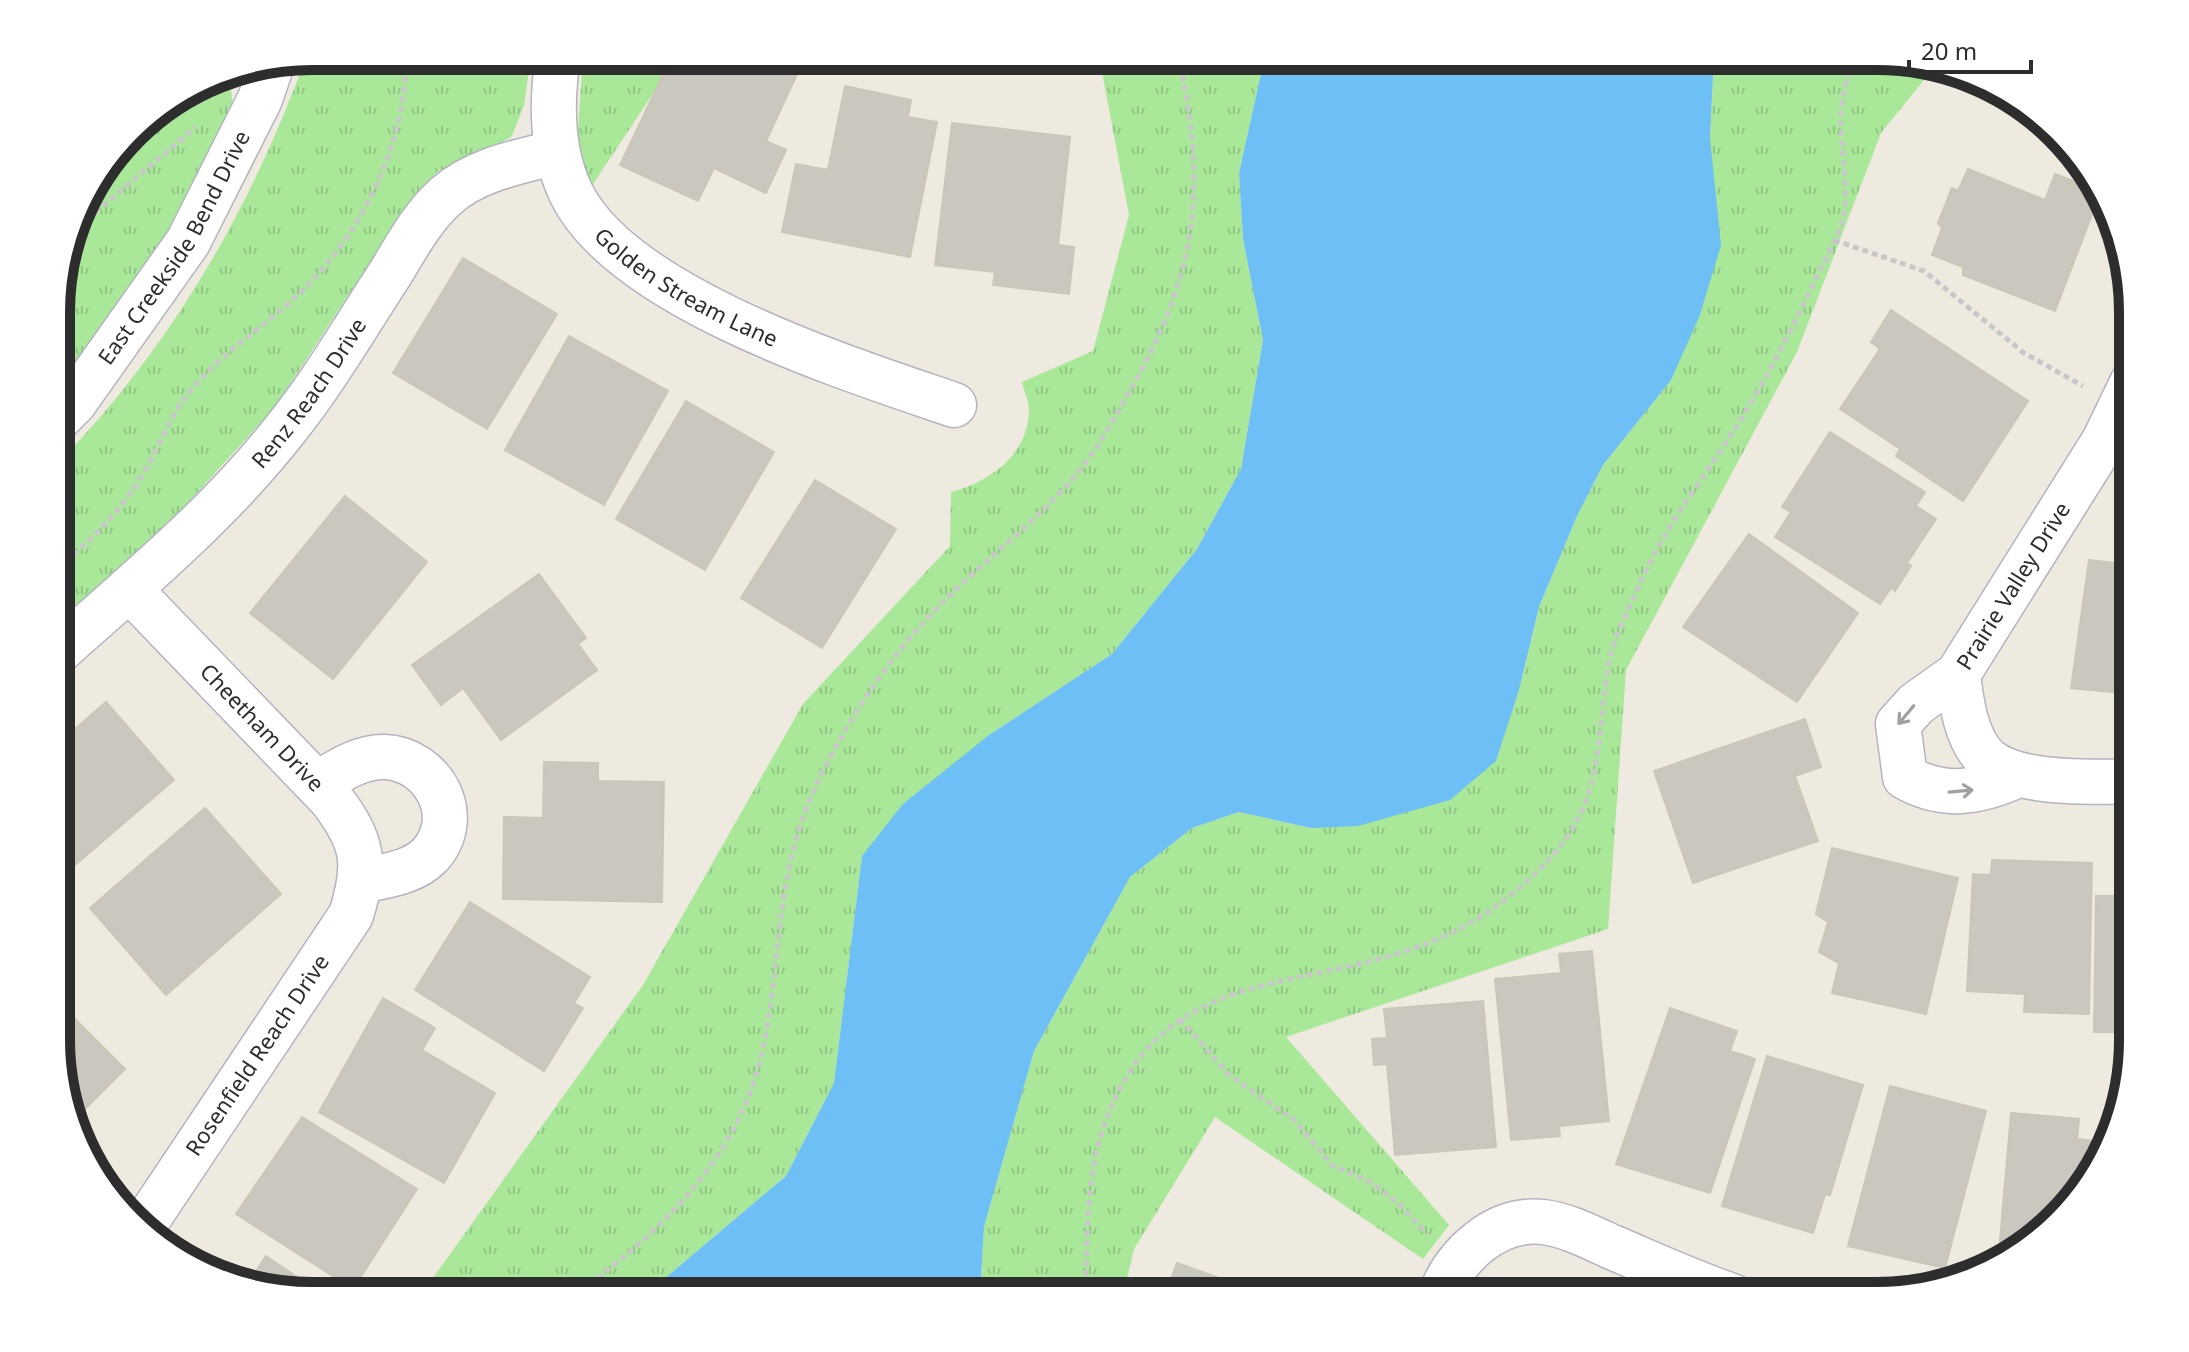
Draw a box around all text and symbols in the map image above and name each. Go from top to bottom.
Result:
scale bar [1909,24,2031,74]
text: 20 m [1921,34,1977,67]
street label: East Creekside Bend Drive [90,125,256,370]
street label: Golden Stream Lane [588,220,783,353]
street label: Renz Reach Drive [244,312,372,474]
street label: Prairie Valley Drive [1948,496,2076,675]
street label: Cheetham Drive [194,656,332,797]
one-way arrow [1898,704,1915,725]
one-way arrow [1947,784,1974,799]
street label: Rosenfield Reach Drive [178,948,335,1161]

